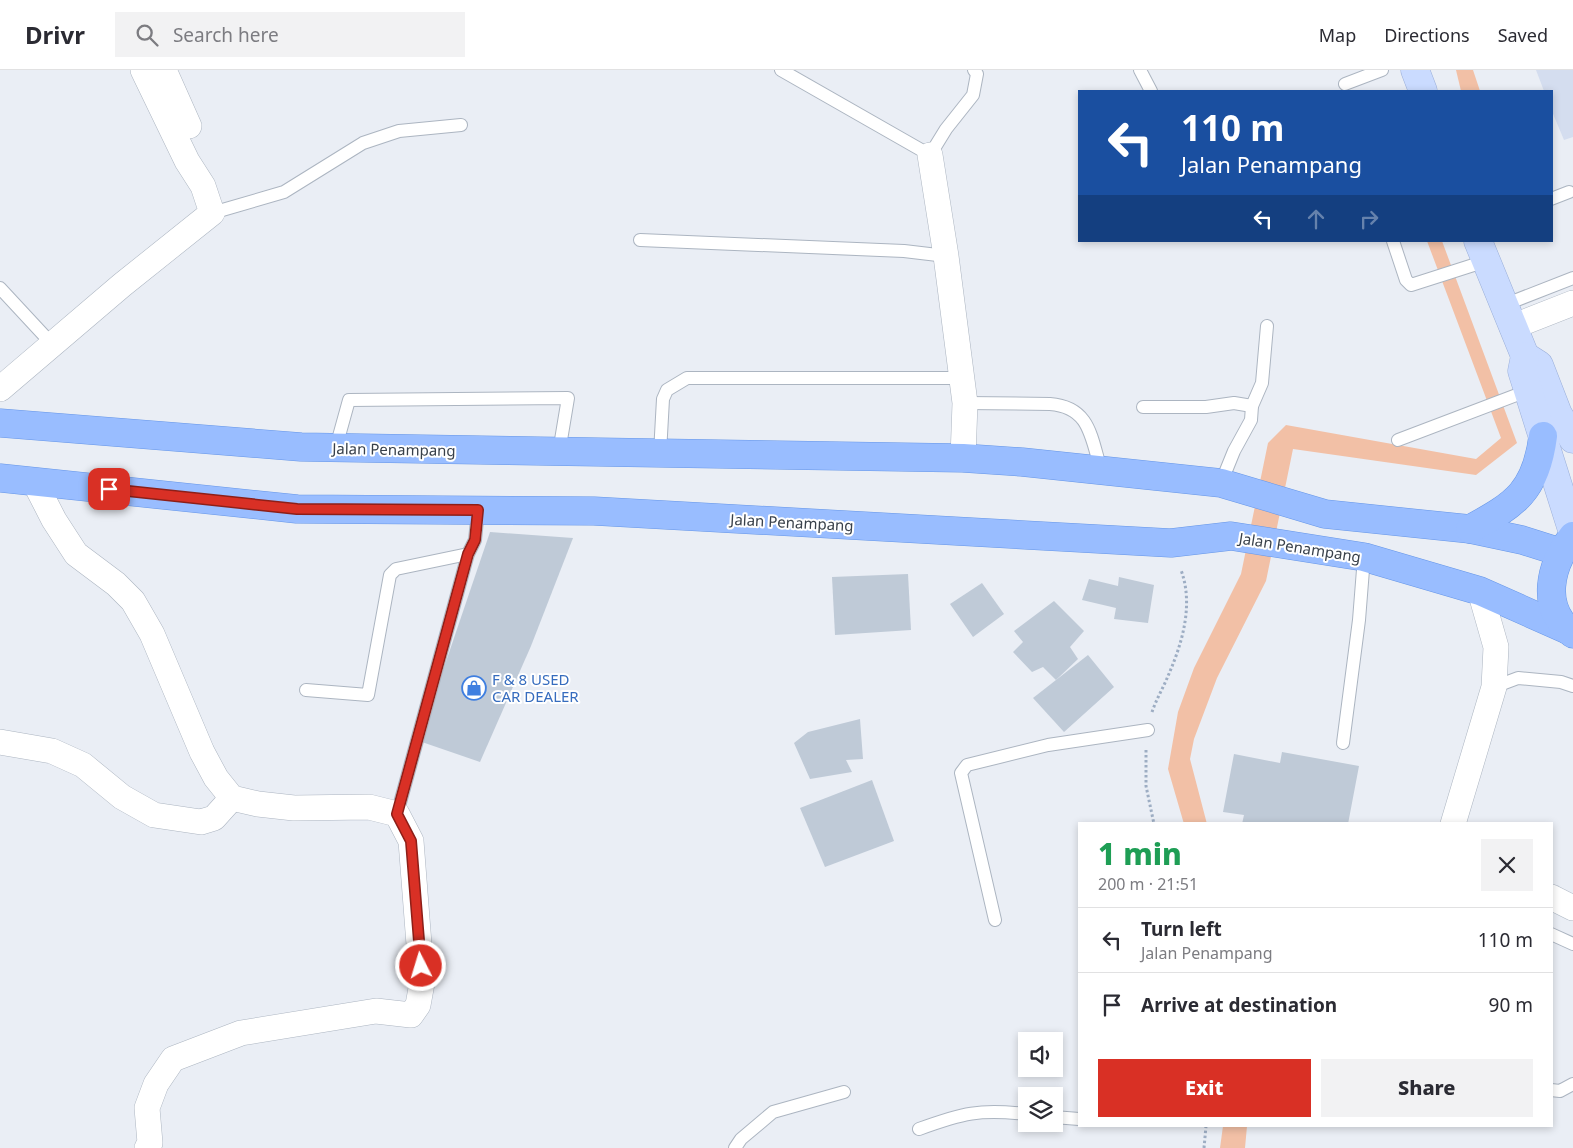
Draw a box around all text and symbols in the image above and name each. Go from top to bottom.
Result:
search box [115,12,465,57]
text: Drivr [25,18,85,51]
icon: search [133,21,161,49]
text: Search here [173,22,279,48]
text: Map [1319,23,1356,47]
text: Directions [1384,23,1470,47]
text: Saved [1498,23,1548,47]
text: 110 m [1181,104,1284,151]
icon: left [1098,110,1163,175]
text: Jalan Penampang [1181,149,1362,179]
icon: left [1249,205,1277,233]
icon: ahead [1302,205,1330,233]
icon: right [1355,205,1383,233]
street label: Jalan Penampang [330,438,456,460]
pin [88,468,130,510]
icon: arrive [95,475,123,503]
street label: Jalan Penampang [728,509,854,535]
street label: Jalan Penampang [1236,527,1362,567]
place label: F & 8 USED CAR DEALER [492,669,579,706]
shop icon: F & 8 USED CAR DEALER [461,675,487,701]
text: 1 min [1098,833,1182,874]
button: close [1481,839,1533,891]
text: 200 m · 21:51 [1098,873,1198,895]
text: Turn left [1141,916,1222,942]
icon: left [1098,926,1126,954]
text: 110 m [1478,927,1533,953]
position arrow [394,939,446,991]
text: Jalan Penampang [1141,942,1273,964]
icon: arrive [1098,991,1126,1019]
text: Arrive at destination [1141,992,1337,1018]
text: 90 m [1489,992,1533,1018]
map controls [1018,1032,1063,1132]
button: sound [1018,1032,1063,1077]
button: Exit [1098,1059,1311,1117]
button: Share [1321,1059,1533,1117]
button: layers [1018,1087,1063,1132]

